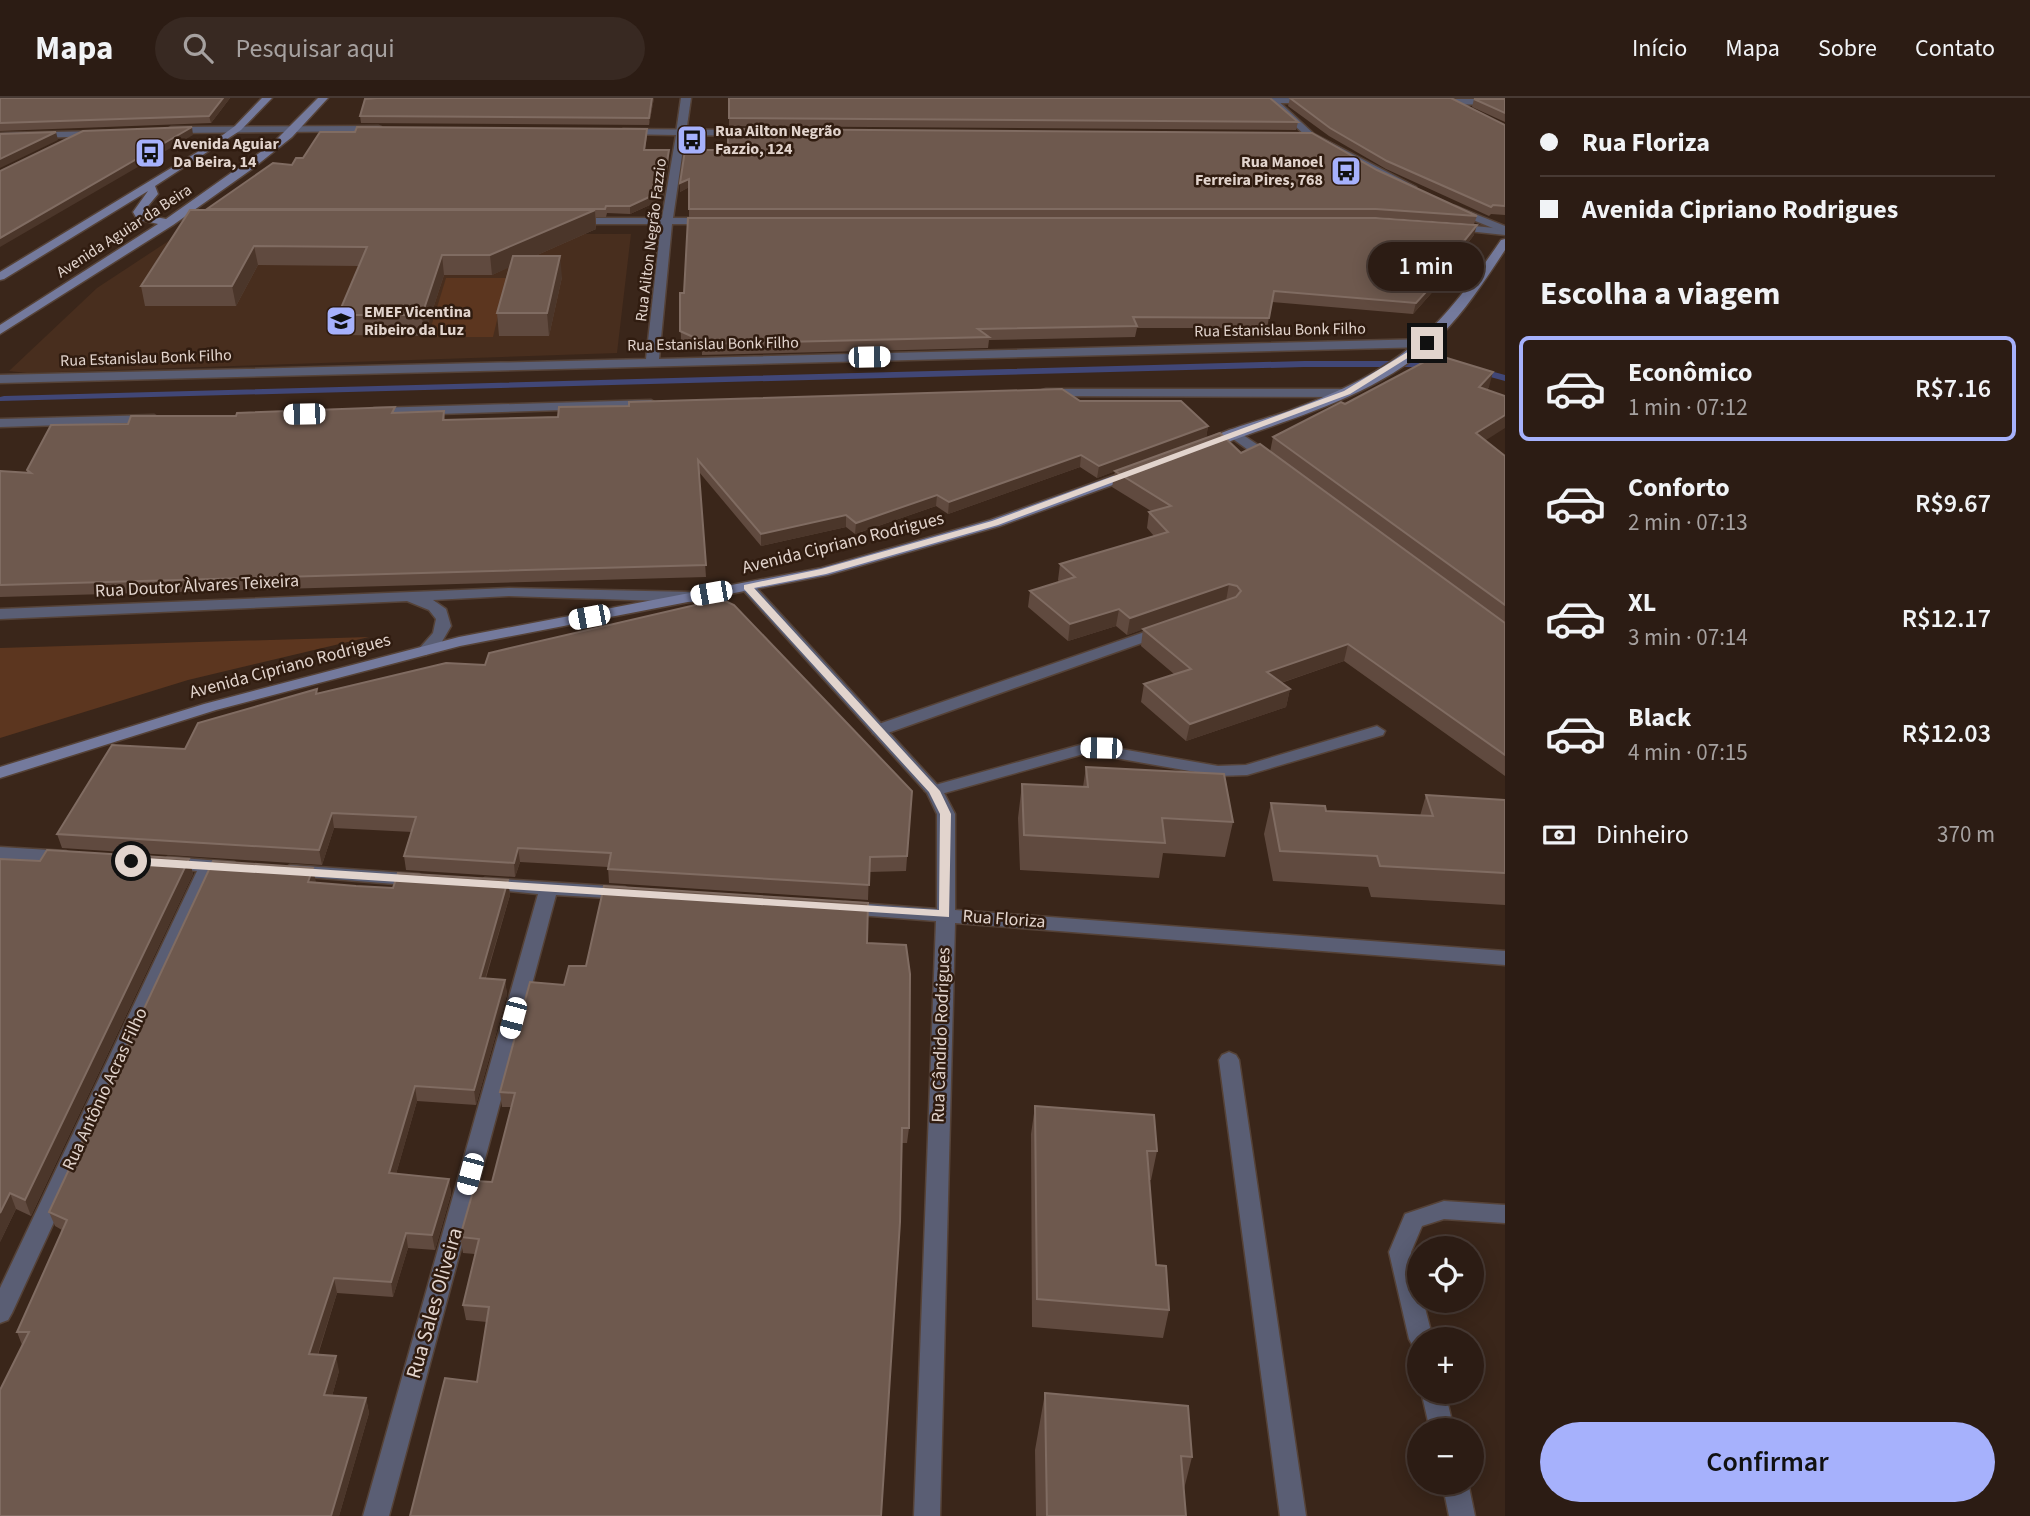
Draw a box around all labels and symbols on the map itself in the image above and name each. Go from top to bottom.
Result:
place label: Rua Ailton Negrão Fazzio, 124 [715,120,841,160]
bus stop icon: Rua Ailton Negrão Fazzio, 124 [675,123,709,157]
place label: Avenida Aguiar Da Beira, 14 [172,133,279,173]
bus stop icon: Avenida Aguiar Da Beira, 14 [133,136,167,170]
place label: Rua Manoel Ferreira Pires, 768 [1195,151,1323,191]
bus stop icon: Rua Manoel Ferreira Pires, 768 [1329,154,1363,188]
street label: Rua Ailton Negrão Fazzio [630,157,672,323]
street label: Avenida Aguiar da Beira [52,179,196,283]
callout: 1 min [1369,242,1485,290]
place label: EMEF Vicentina Ribeiro da Luz [364,301,471,341]
school or university icon: EMEF Vicentina Ribeiro da Luz [324,304,358,338]
street label: Rua Estanislau Bonk Filho [1194,318,1366,342]
route end [1411,327,1443,359]
street label: Rua Estanislau Bonk Filho [627,332,799,356]
street label: Rua Estanislau Bonk Filho [60,344,232,372]
car [848,346,891,368]
car [283,403,326,425]
street label: Avenida Cipriano Rodrigues [739,506,947,580]
street label: Rua Doutor Àlvares Teixeira [94,568,300,604]
car [689,579,734,607]
car [567,603,612,631]
street label: Avenida Cipriano Rodrigues [187,627,393,705]
car [1080,737,1123,759]
route start [115,845,147,877]
street label: Rua Floriza [962,904,1046,934]
street label: Rua Cândido Rodrigues [925,947,957,1123]
car [498,995,529,1041]
street label: Rua Antônio Acras Filho [56,1003,154,1175]
car [455,1151,486,1197]
street label: Rua Sales Oliveira [398,1224,470,1382]

